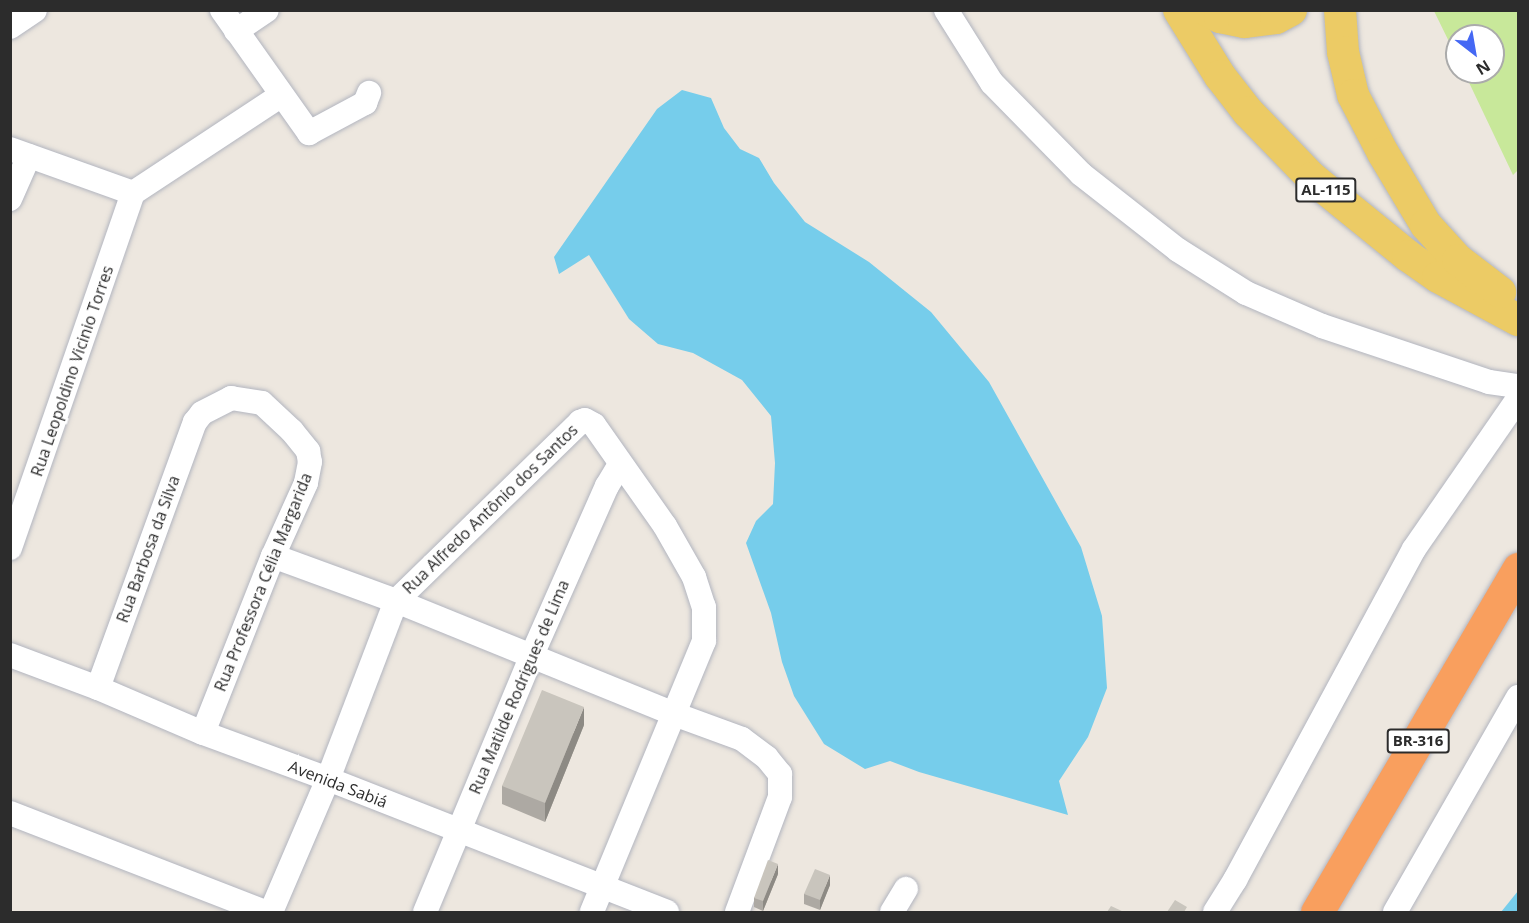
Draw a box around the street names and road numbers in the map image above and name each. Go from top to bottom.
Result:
road number: AL-115 [1294,178,1358,202]
street label: Rua Leopoldino Vicinio Torres [27,263,117,479]
street label: Rua Alfredo Antônio dos Santos [398,420,582,598]
street label: Rua Professora Célia Margarida [210,470,316,694]
street label: Rua Barbosa da Silva [112,473,184,625]
street label: Rua Matilde Rodrigues de Lima [465,577,573,797]
road number: BR-316 [1386,729,1450,753]
street label: Avenida Sabiá [286,756,390,812]

